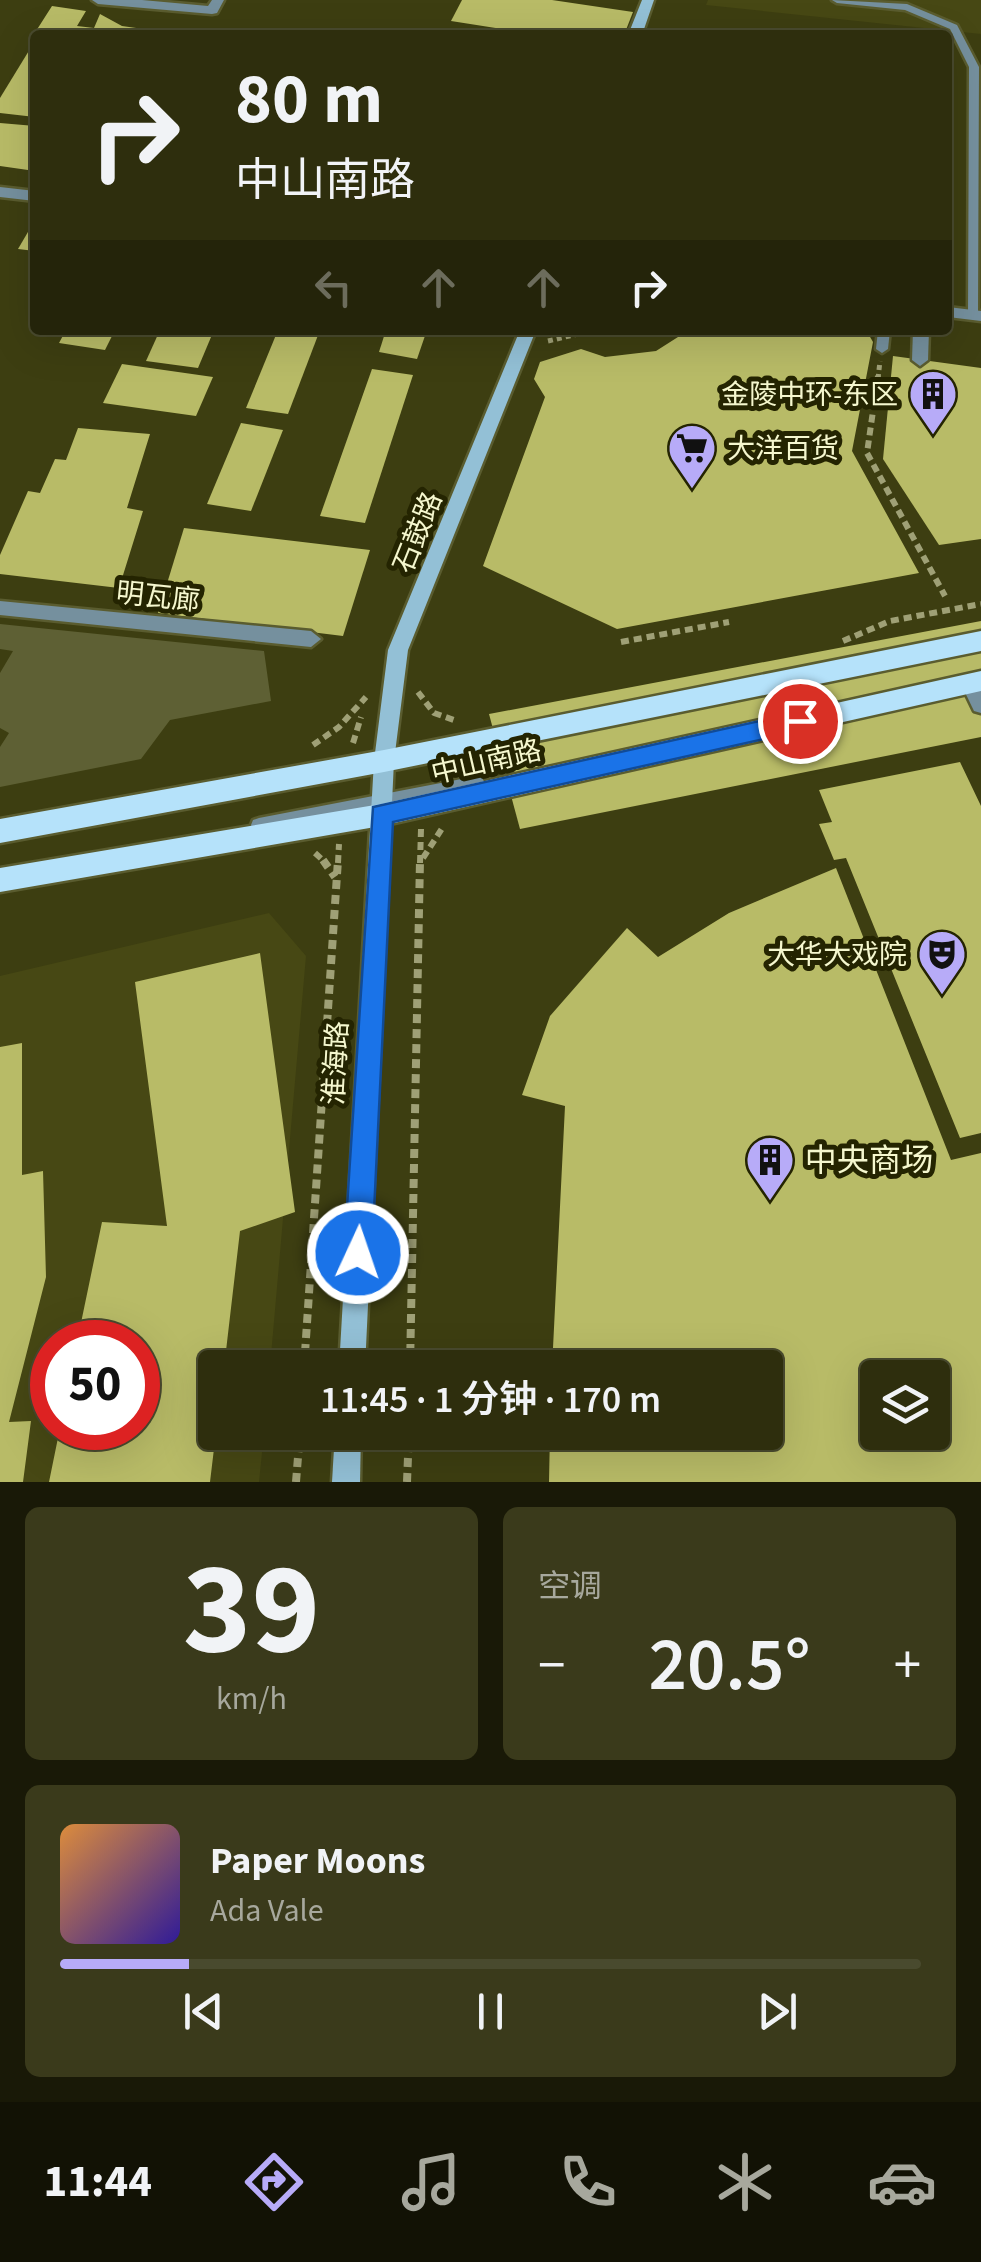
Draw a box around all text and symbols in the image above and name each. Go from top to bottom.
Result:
text: 80 m [235,50,383,150]
icon: right [70,70,200,200]
text: 中山南路 [235,149,415,213]
icon: left [306,260,361,315]
icon: ahead [411,260,466,315]
icon: ahead [516,260,571,315]
icon: right [621,260,676,315]
building icon: 金陵中环-东区 [907,368,959,436]
place label: 金陵中环-东区 [721,375,898,415]
supermarket icon: 大洋百货 [666,422,718,490]
place label: 大洋百货 [727,429,839,469]
street label: 石鼓路 [384,486,452,579]
street label: 明瓦廊 [114,573,202,621]
pin [758,679,843,764]
icon: arrive [773,694,828,749]
street label: 中山南路 [427,730,545,794]
theatre icon: 大华大戏院 [916,928,968,996]
place label: 大华大戏院 [767,935,907,975]
street label: 淮海路 [314,1020,358,1106]
building icon: 中央商场 [744,1134,796,1202]
place label: 中央商场 [805,1138,933,1184]
position arrow [306,1201,410,1305]
speed limit sign: 50 [30,1320,160,1450]
map controls [860,1360,950,1450]
button: layers [860,1360,950,1450]
text: 11:45 · 1 分钟 · 170 m [320,1373,661,1427]
text: 39 [183,1518,320,1703]
text: 空调 [538,1564,602,1610]
text: 20.5° [648,1612,811,1719]
text: − [538,1627,565,1705]
text: + [894,1627,921,1705]
text: km/h [216,1676,287,1722]
text: Paper Moons [210,1834,425,1888]
text: Ada Vale [210,1888,324,1934]
icon: previous [176,1984,231,2039]
icon: pause [463,1984,518,2039]
icon: next [750,1984,805,2039]
icon: directions [239,2147,309,2217]
icon: music [396,2147,466,2217]
icon: phone [553,2147,623,2217]
icon: climate [710,2147,780,2217]
icon: car [867,2147,937,2217]
text: 11:44 [44,2150,152,2214]

